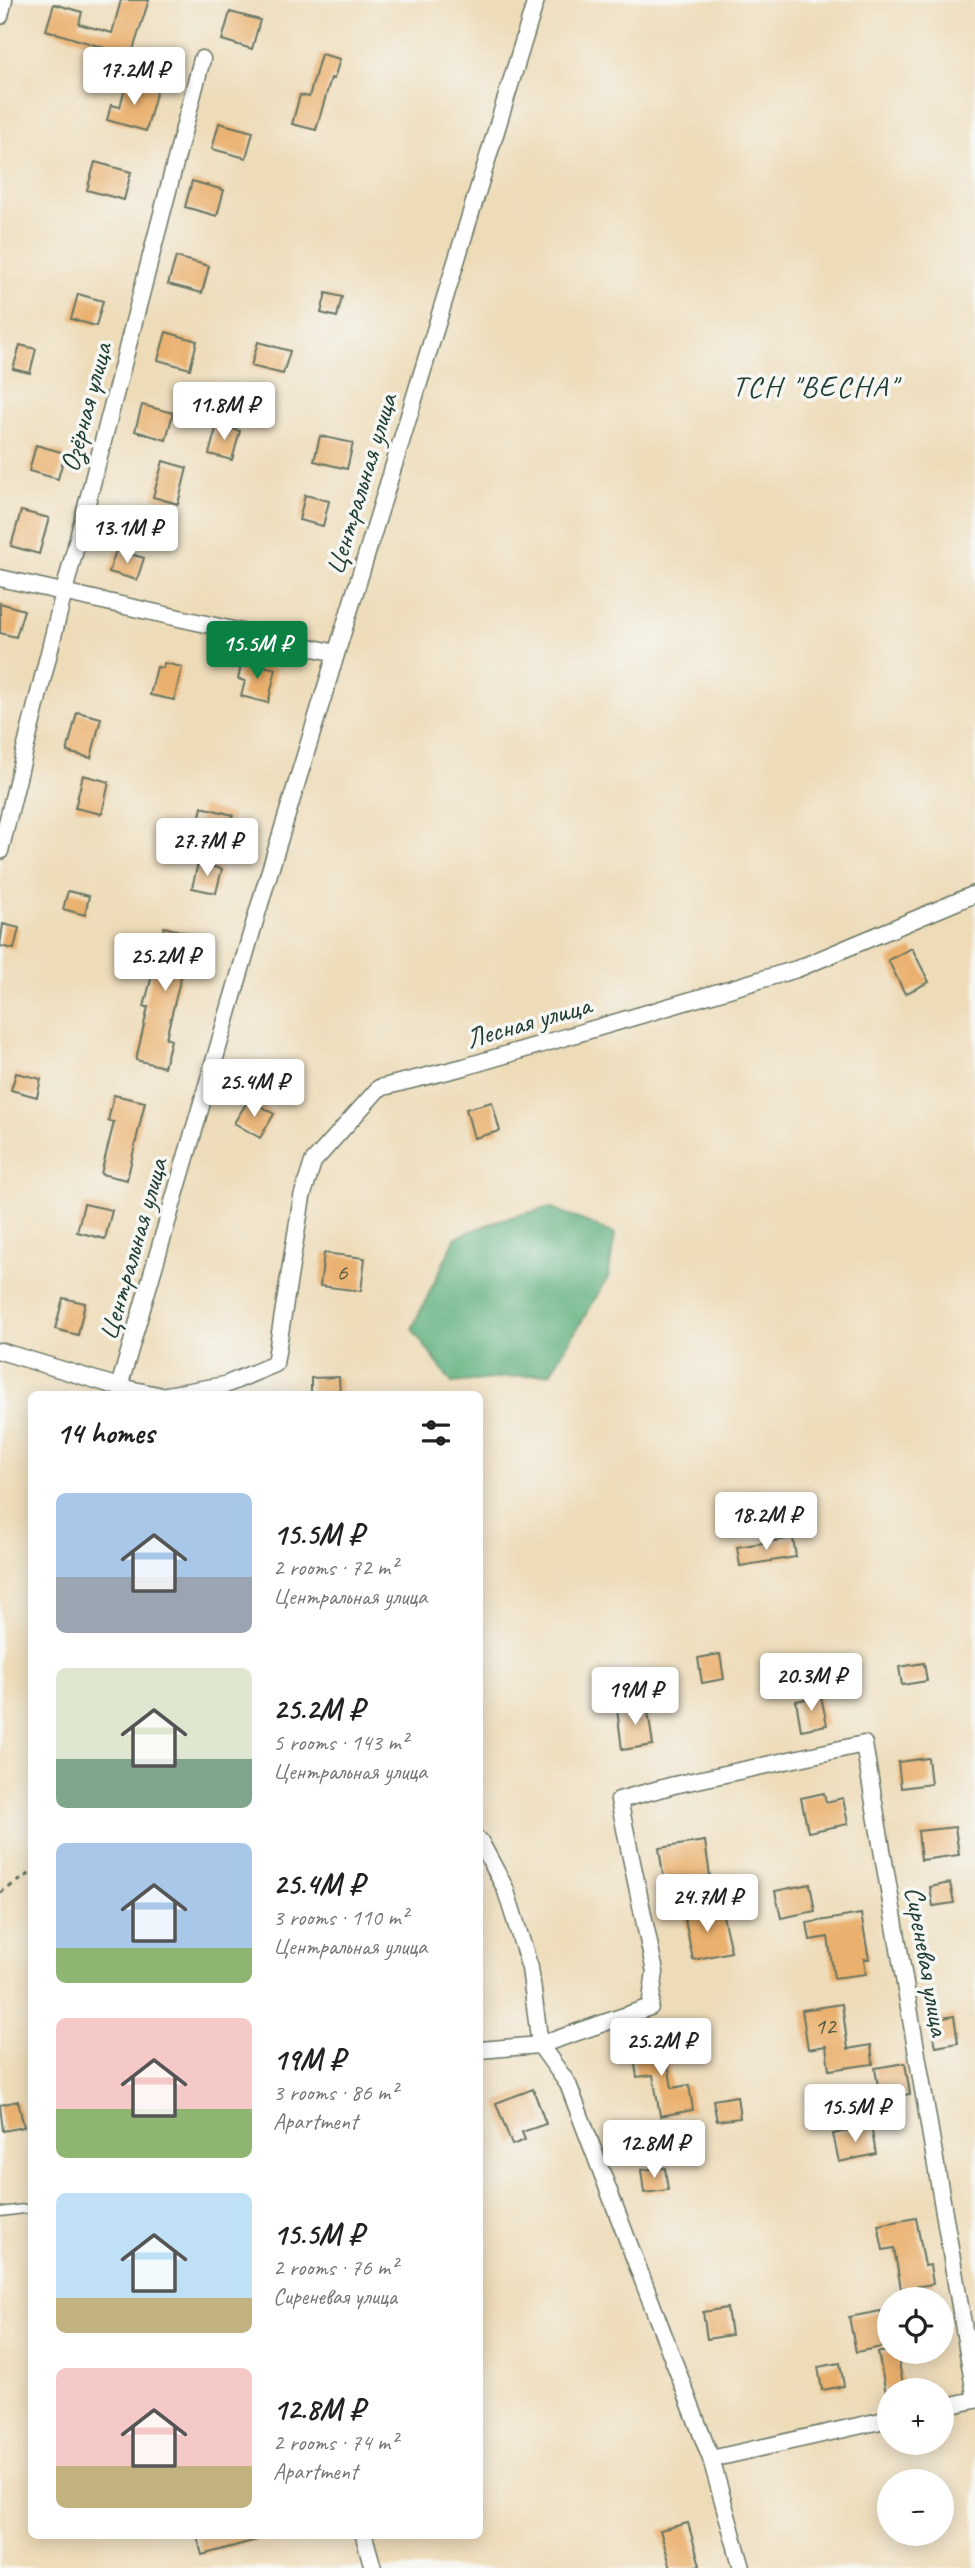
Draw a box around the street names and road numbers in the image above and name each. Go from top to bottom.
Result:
street label: Озёрная улица [52,337,121,476]
street label: Центральная улица [316,388,405,579]
street label: Лесная улица [462,986,597,1056]
street label: Центральная улица [90,1152,176,1344]
street label: Сиреневая улица [897,1884,958,2040]

